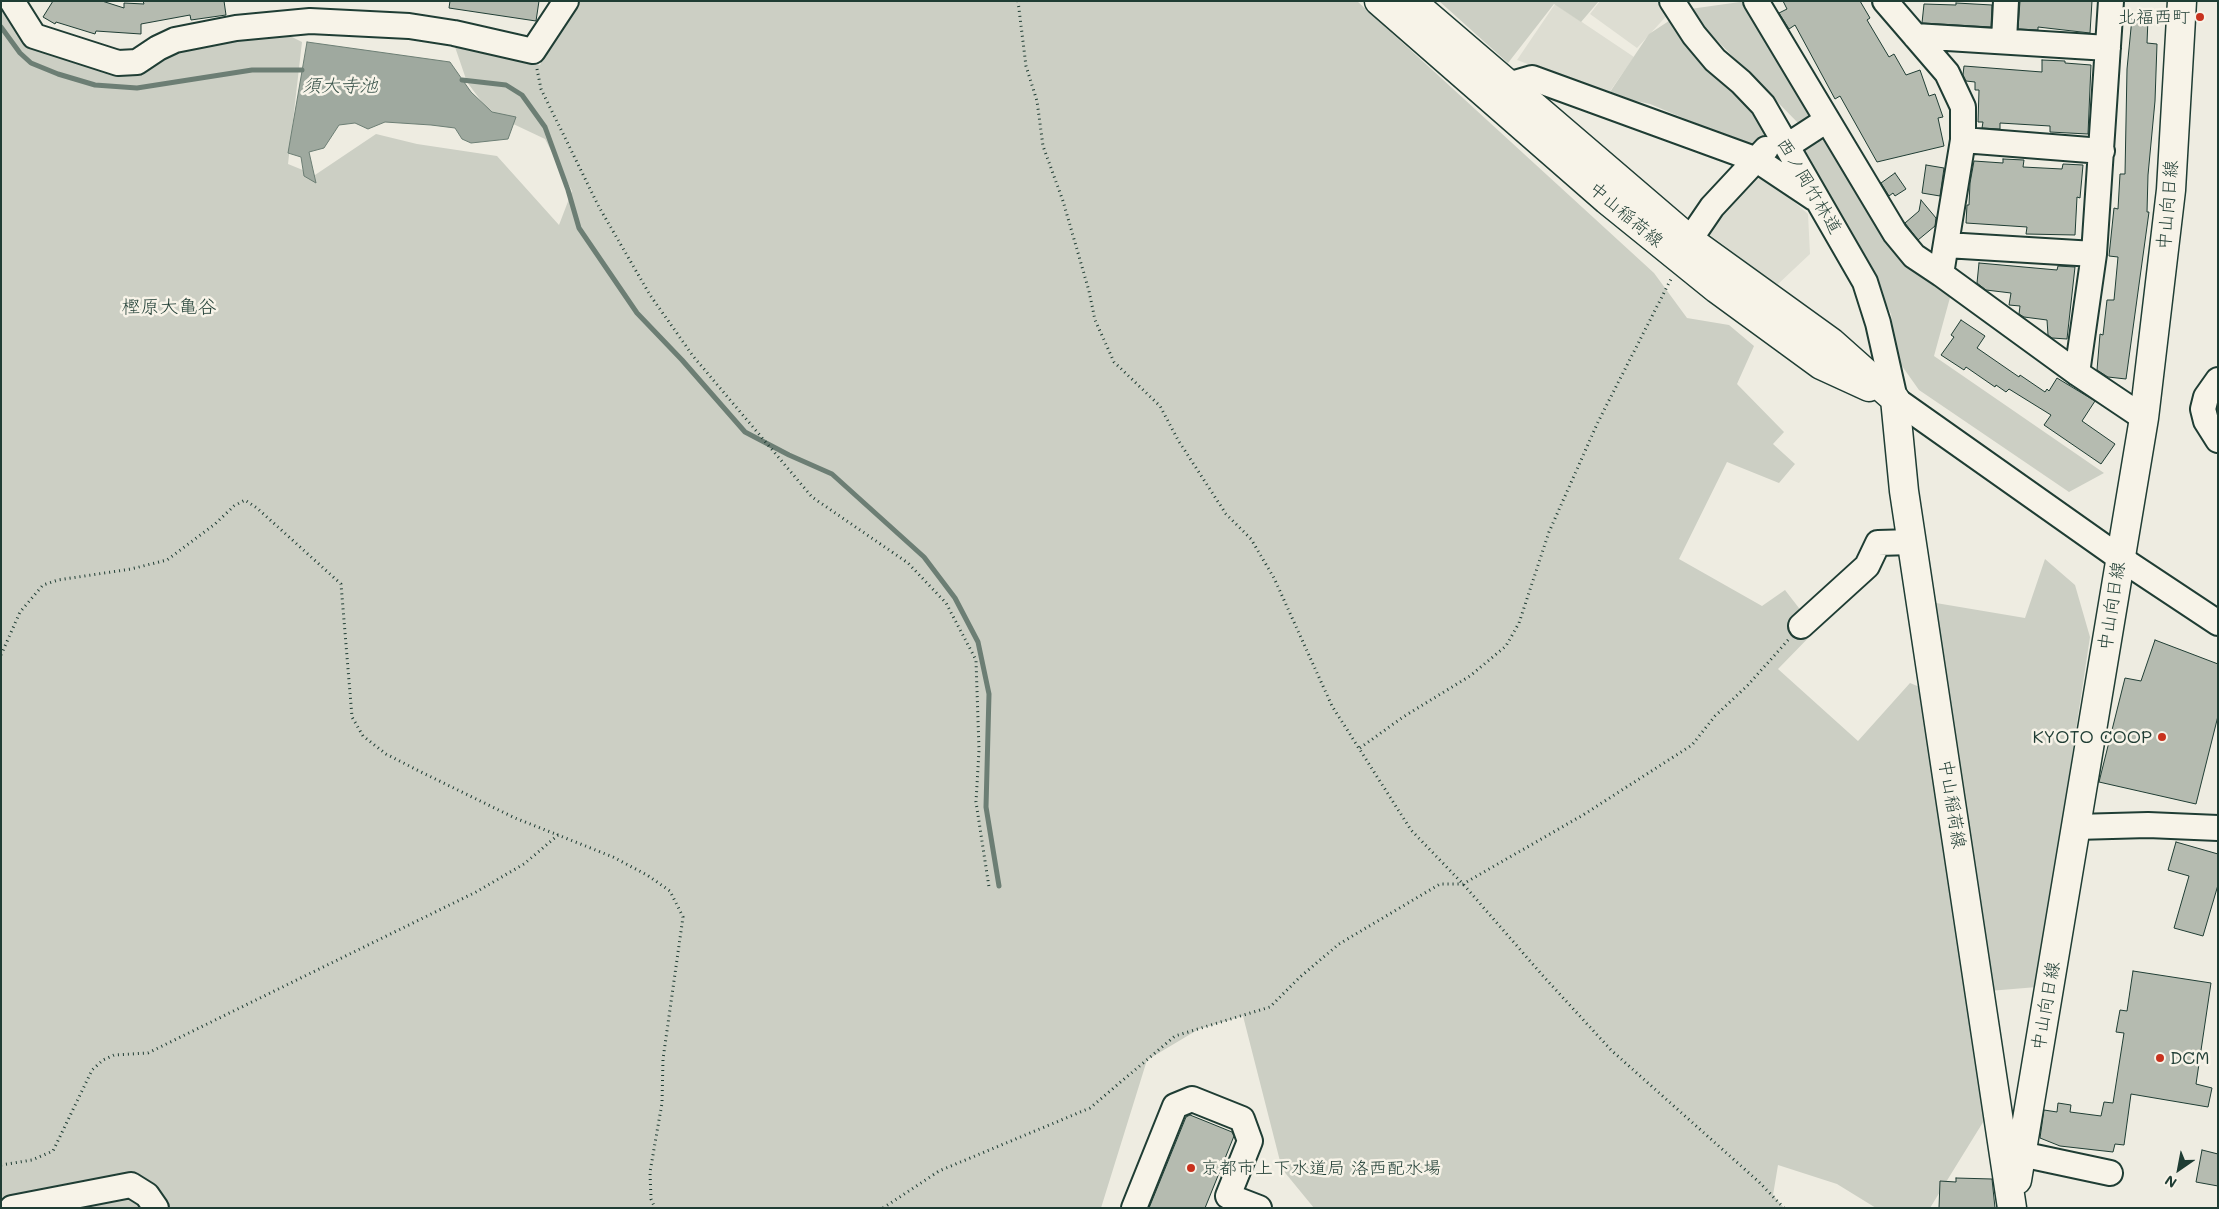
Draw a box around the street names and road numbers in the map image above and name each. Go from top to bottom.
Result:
street label: 西ノ岡竹林道 [1772,134,1846,238]
street label: 中山向日線 [2153,159,2183,251]
street label: 中山稲荷線 [1585,178,1667,252]
street label: 中山向日線 [2094,560,2130,652]
street label: 中山稲荷線 [1934,758,1970,850]
street label: 中山向日線 [2028,960,2064,1052]

